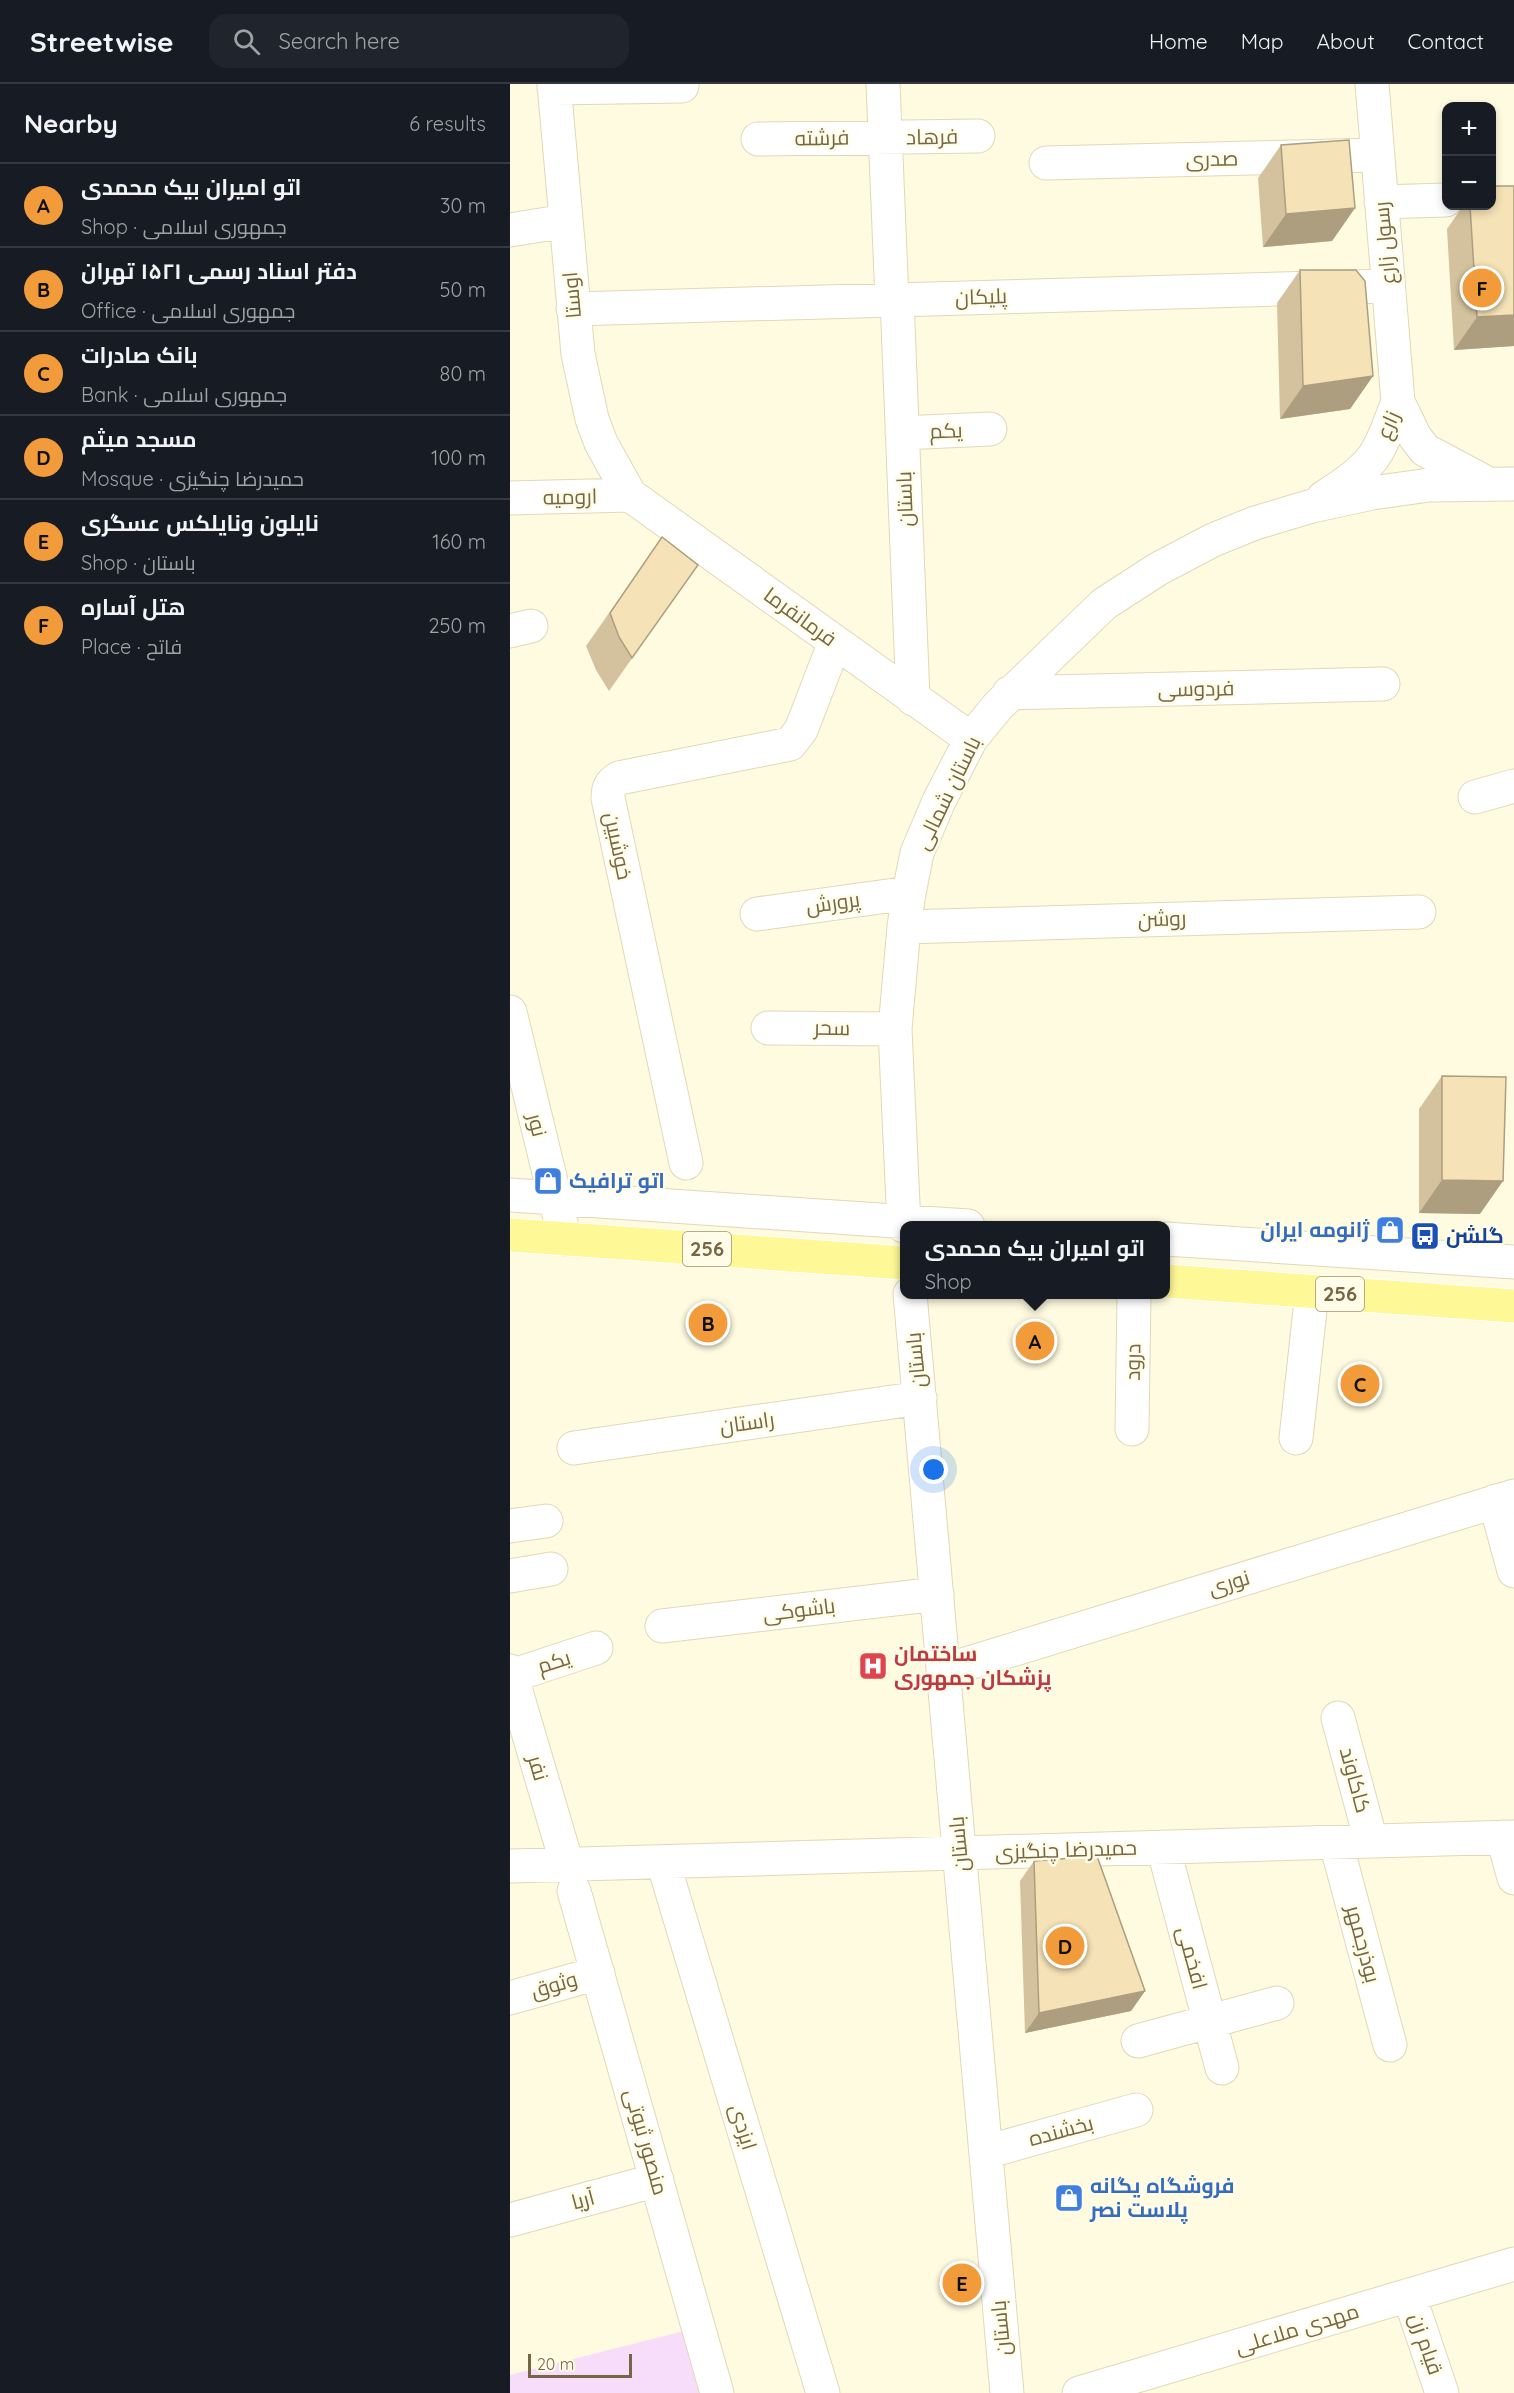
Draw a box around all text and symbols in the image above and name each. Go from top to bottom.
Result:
search box [209,14,629,68]
text: Streetwise [30,24,173,59]
icon: search [230,25,263,58]
text: Search here [278,27,400,55]
text: Home [1149,28,1208,54]
text: Map [1241,28,1284,54]
text: About [1317,28,1375,54]
text: Contact [1408,28,1484,54]
map controls [1442,102,1496,210]
button: + [1442,102,1496,156]
text: Nearby [24,107,118,140]
text: 6 results [409,111,486,136]
street label: فرهاد [906,123,958,149]
street label: فرشته [794,124,850,150]
street label: صدری [1185,145,1239,172]
button: − [1442,156,1496,210]
text: اتو امیران بیک محمدی [81,173,301,201]
text: A [37,193,50,218]
text: 30 m [440,193,486,218]
street label: رسول زارع [1367,200,1403,286]
text: Shop · جمهوری اسلامی [81,214,287,239]
text: دفتر اسناد رسمی ۱۵۲۱ تهران [81,257,357,285]
pin: F [1462,266,1502,310]
street label: اوستا [556,271,586,320]
text: B [37,277,50,302]
text: 50 m [440,277,486,302]
street label: پلیکان [954,282,1008,312]
text: Office · جمهوری اسلامی [81,298,295,323]
text: بانک صادرات [81,341,198,369]
text: C [37,361,50,386]
text: 80 m [440,361,486,386]
text: Bank · جمهوری اسلامی [81,382,287,407]
street label: زارع [1369,406,1407,444]
street label: یکم [929,416,964,446]
text: مسجد میثم [81,425,197,453]
text: D [36,445,51,470]
text: 100 m [431,445,486,470]
text: Mosque · حمیدرضا چنگیزی [81,466,304,491]
street label: باستان [890,471,919,527]
street label: ارومیه [543,483,597,509]
text: نایلون ونایلکس عسگری [81,509,319,537]
text: E [38,529,49,554]
text: 160 m [432,529,486,554]
text: Shop · باستان [81,550,196,575]
street label: فرمانفرما [759,581,842,651]
text: هتل آساره [81,593,185,621]
text: F [38,613,49,638]
text: 250 m [428,613,486,638]
text: Place · فاتح [81,634,182,659]
street label: فردوسی [1157,674,1235,703]
street label: باستان شمالی [908,731,987,854]
street label: خوشبین [598,810,639,882]
street label: پرورش [804,885,862,921]
street label: روشن [1137,904,1187,933]
street label: سحر [813,1014,850,1040]
street label: نور [522,1109,553,1139]
shop icon: اتو ترافیک [532,1165,564,1197]
place label: اتو ترافیک [569,1167,665,1194]
shop icon: ژانومه ایران [1374,1214,1406,1246]
place label: ژانومه ایران [1260,1216,1370,1243]
bus stop icon: گلشن [1409,1220,1441,1252]
popup [900,1221,1170,1299]
place label: گلشن [1446,1222,1504,1248]
road number: 256 [683,1232,731,1266]
text: اتو امیران بیک محمدی [925,1234,1145,1262]
text: Shop [925,1269,972,1294]
road number: 256 [1316,1277,1364,1311]
pin: B [688,1300,728,1346]
pin: A [1016,1318,1054,1364]
street label: باستان [900,1331,931,1389]
street label: درود [1119,1343,1145,1381]
pin: C [1340,1362,1380,1406]
street label: راستان [718,1405,776,1440]
your location [919,1455,948,1484]
street label: نوری [1205,1563,1253,1602]
street label: باشوکی [761,1592,837,1627]
place label: ساختمان پزشکان جمهوری [894,1640,1052,1693]
street label: یکم [534,1643,575,1680]
hospital icon: ساختمان پزشکان جمهوری [857,1650,889,1682]
street label: کاکاوند [1335,1744,1377,1815]
street label: نفر [523,1751,555,1783]
street label: باستان [943,1815,974,1873]
street label: حمیدرضا چنگیزی [995,1834,1137,1866]
street label: بوذرجمهر [1340,1901,1387,1986]
pin: D [1046,1924,1084,1968]
street label: افخمی [1171,1924,1214,1992]
street label: وثوق [527,1965,580,2004]
street label: منصور ثبوتی [618,2086,674,2198]
street label: ایزدی [724,2101,763,2153]
street label: بخشنده [1025,2109,1096,2151]
place label: فروشگاه یگانه پلاست نصر [1089,2172,1235,2225]
shop icon: فروشگاه یگانه پلاست نصر [1053,2182,1085,2214]
street label: آریا [568,2183,598,2215]
pin: E [942,2260,982,2306]
street label: مهدی ملاعلی [1232,2297,1362,2360]
street label: باستان [985,2299,1016,2357]
street label: قیام زن [1402,2309,1450,2379]
scale bar [528,2351,632,2378]
text: 20 m [537,2354,574,2374]

